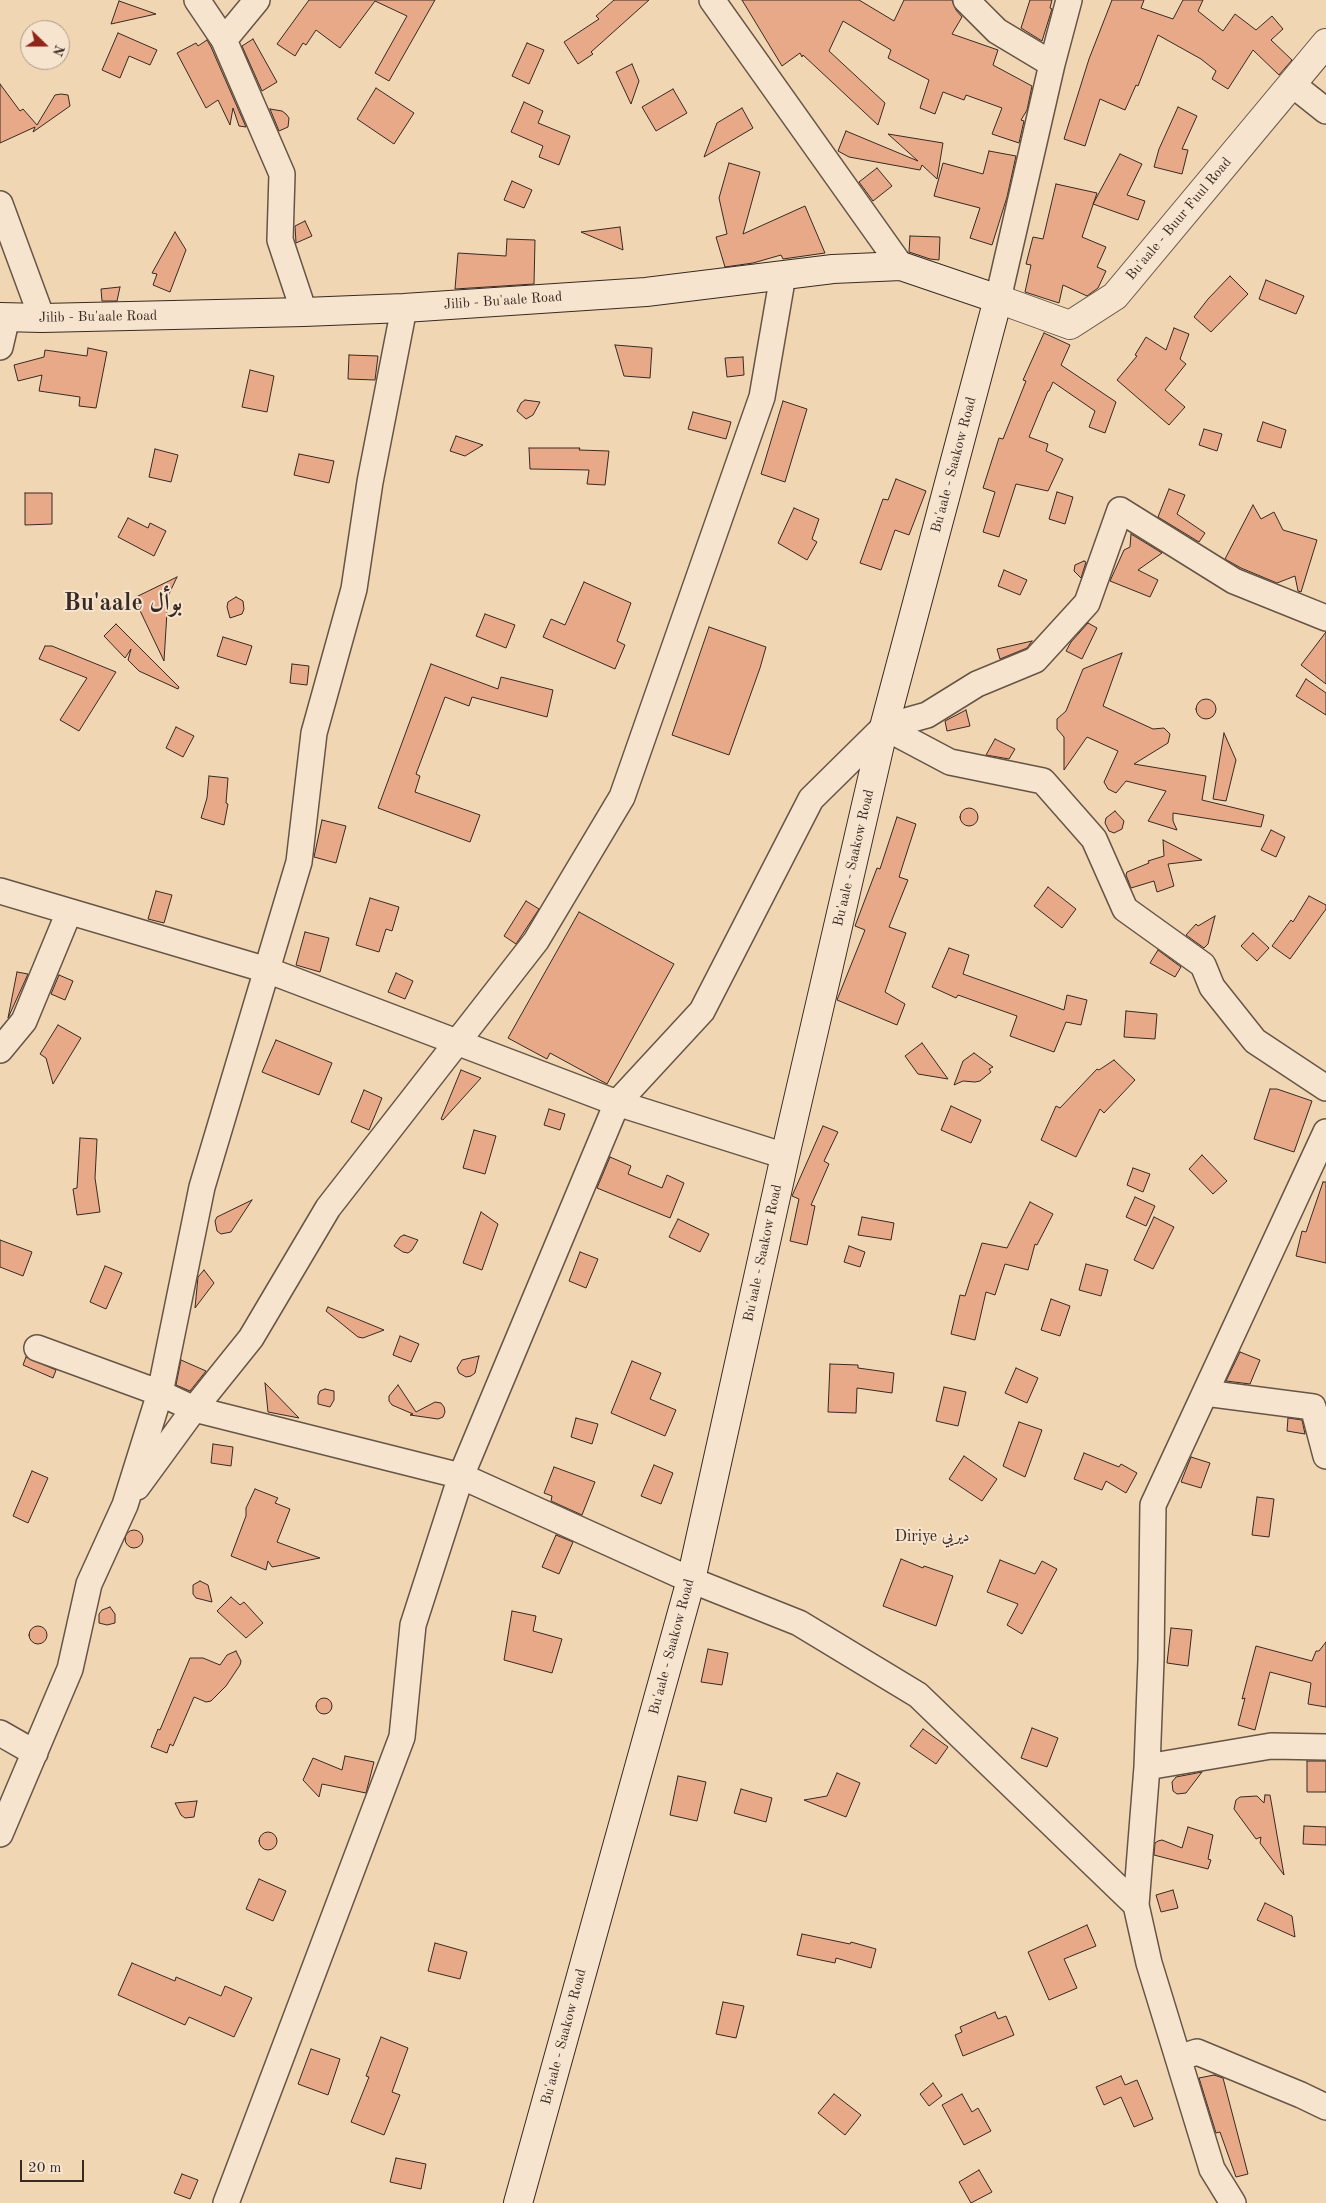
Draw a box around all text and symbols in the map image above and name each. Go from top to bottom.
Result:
north arrow [20,20,70,70]
text: N [49,43,66,58]
street label: Bu'aale - Buur Fuul Road [1123,154,1235,284]
street label: Jilib - Bu'aale Road [443,288,563,314]
street label: Jilib - Bu'aale Road [38,308,158,326]
street label: Bu'aale - Saakow Road [928,395,980,535]
district label: Bu'aale بوأل [64,590,182,618]
street label: Bu'aale - Saakow Road [830,788,878,928]
street label: Bu'aale - Saakow Road [740,1183,786,1323]
district label: Diriye ديريي [894,1527,970,1547]
street label: Bu'aale - Saakow Road [646,1577,698,1717]
street label: Bu'aale - Saakow Road [538,1967,590,2107]
scale bar [22,2150,86,2182]
text: 20 m [28,2161,62,2176]

